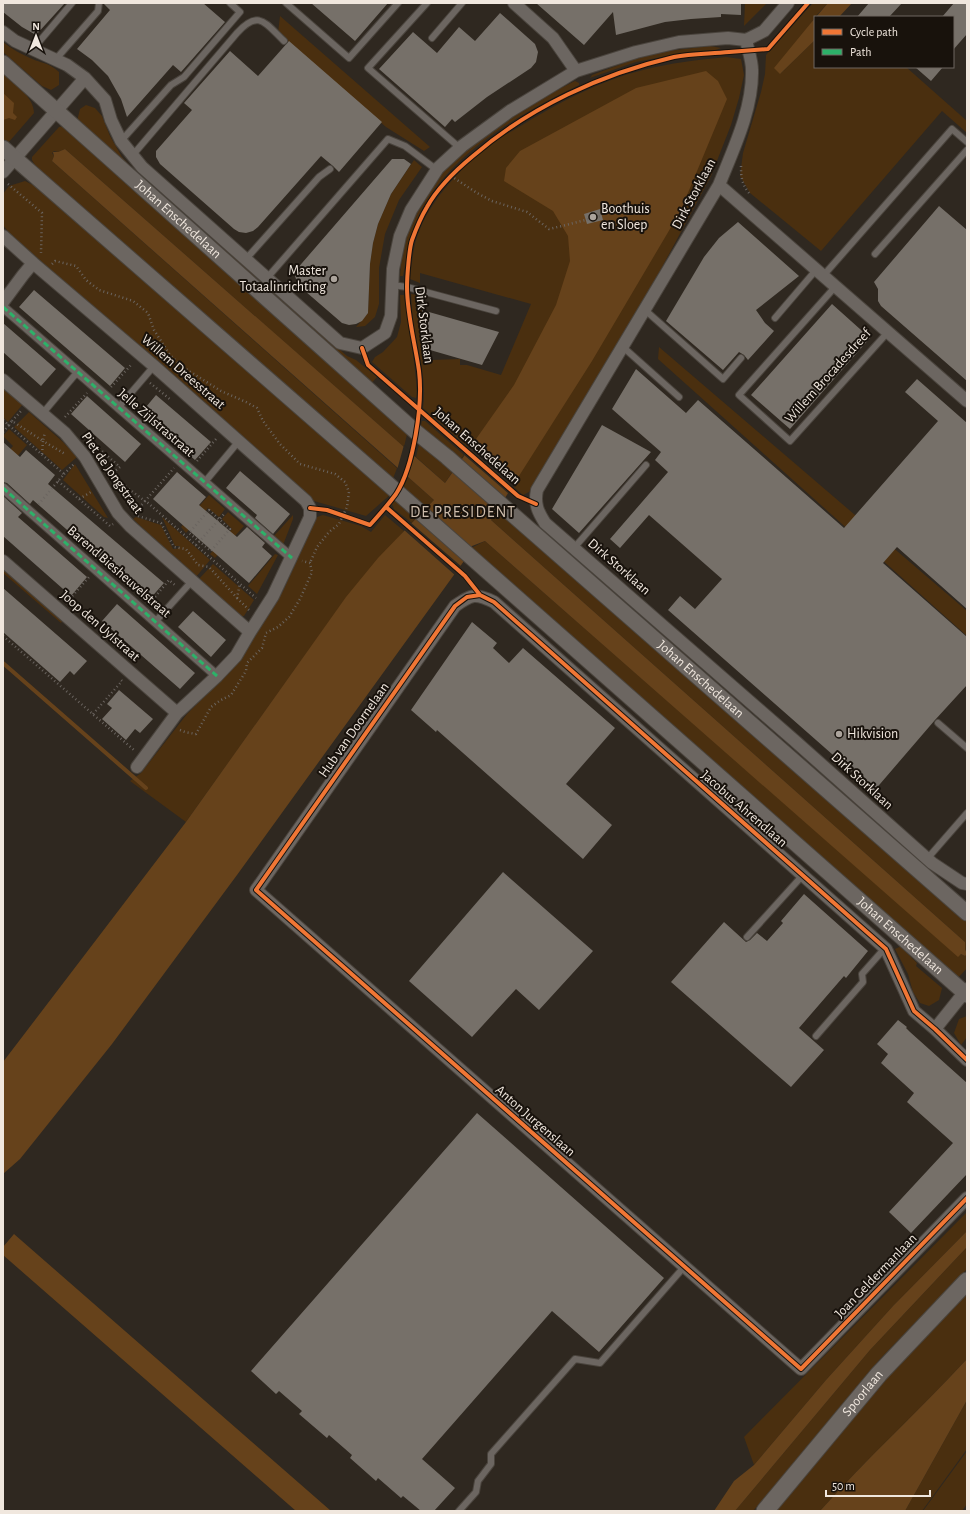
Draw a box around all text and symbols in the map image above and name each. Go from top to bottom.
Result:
north arrow [16,16,56,56]
legend [814,16,954,68]
text: N [32,21,40,32]
text: Cycle path [850,26,898,39]
text: Path [850,46,872,58]
street label: Dirk Storklaan [670,156,718,232]
street label: Johan Enschedelaan [133,178,224,261]
place label: Boothuis en Sloep [601,202,650,232]
marker: Boothuis en Sloep [588,212,598,222]
place label: Master Totaalinrichting [239,264,326,294]
marker: Master Totaalinrichting [329,274,339,284]
street label: Dirk Storklaan [412,286,436,364]
street label: Willem Brocadesdreef [782,326,874,426]
street label: Willem Dreesstraat [138,332,228,412]
street label: Jelle Zijlstrastraat [115,386,197,460]
street label: Johan Enschedelaan [431,405,523,487]
street label: Piet de Jongstraat [79,430,146,517]
district label: DE PRESIDENT [410,504,516,520]
street label: Barend Biesheuvelstraat [65,523,174,621]
street label: Dirk Storklaan [585,536,653,598]
street label: Joop den Uylstraat [58,588,143,664]
street label: Johan Enschedelaan [655,638,746,721]
street label: Hub van Doornelaan [316,680,392,780]
place label: Hikvision [847,727,898,741]
marker: Hikvision [834,729,844,739]
street label: Dirk Storklaan [828,750,896,812]
street label: Jacobus Ahrendlaan [698,768,790,850]
street label: Johan Enschedelaan [854,894,946,977]
street label: Anton Jurgenslaan [492,1083,578,1159]
street label: Joan Geldermanlaan [832,1231,920,1321]
street label: Spoorlaan [840,1368,886,1419]
scale bar [826,1472,930,1498]
text: 50 m [832,1480,855,1492]

